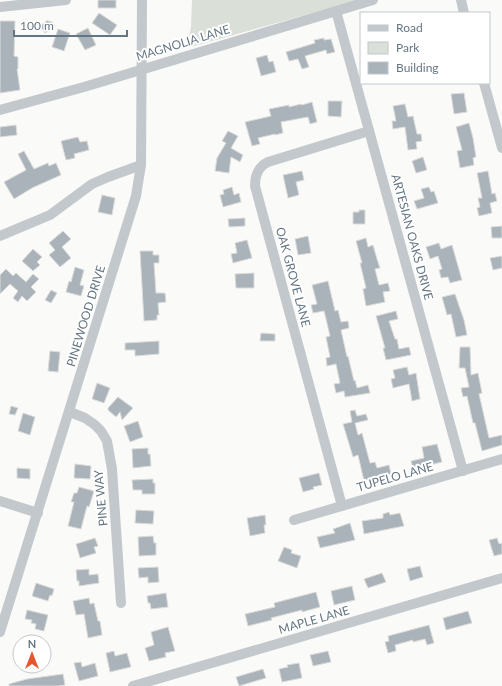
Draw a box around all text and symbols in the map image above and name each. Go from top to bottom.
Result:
scale bar [14,12,127,38]
legend [360,12,490,84]
text: 100 m [20,18,54,33]
text: Road [396,20,423,35]
street label: MAGNOLIA LANE [134,21,232,64]
text: Park [396,40,420,55]
text: Building [396,60,439,75]
street label: ARTESIAN OAKS DRIVE [388,172,437,302]
street label: OAK GROVE LANE [273,225,314,328]
street label: PINEWOOD DRIVE [63,263,108,368]
street label: TUPELO LANE [355,458,435,495]
street label: PINE WAY [91,469,110,527]
street label: MAPLE LANE [277,602,351,637]
north arrow [12,634,52,674]
text: N [28,637,36,650]

